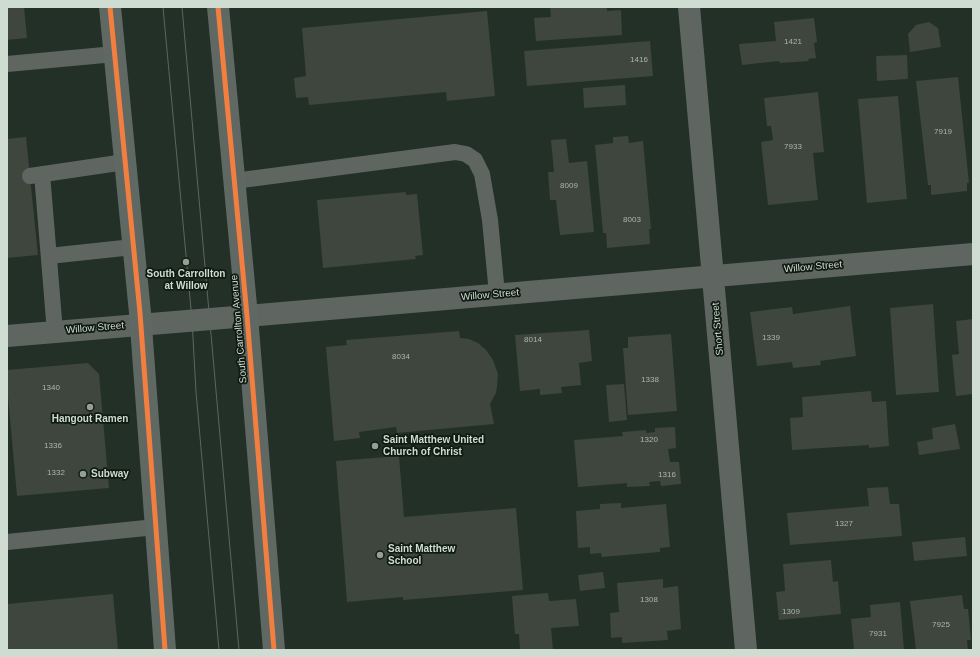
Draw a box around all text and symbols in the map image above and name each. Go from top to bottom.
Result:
house number: 1421 [784,37,802,47]
house number: 1416 [630,55,648,65]
house number: 7919 [934,127,952,137]
house number: 7933 [784,142,802,152]
house number: 8009 [560,181,578,191]
house number: 8003 [623,215,641,225]
marker: South Carrollton at Willow [181,257,191,267]
street label: Willow Street [783,258,843,276]
place label: South Carrollton at Willow [147,268,225,292]
street label: South Carrollton Avenue [228,274,250,384]
street label: Willow Street [460,286,520,304]
street label: Short Street [710,302,726,356]
street label: Willow Street [65,319,125,337]
house number: 1339 [762,333,780,343]
house number: 8014 [524,335,542,345]
house number: 8034 [392,352,410,362]
house number: 1338 [641,375,659,385]
house number: 1340 [42,383,60,393]
marker: Hangout Ramen [85,402,95,412]
place label: Hangout Ramen [52,413,128,425]
place label: Saint Matthew United Church of Christ [383,434,484,458]
house number: 1320 [640,435,658,445]
house number: 1336 [44,441,62,451]
marker: Saint Matthew United Church of Christ [370,441,380,451]
house number: 1332 [47,468,65,478]
place label: Subway [91,468,129,480]
marker: Subway [78,469,88,479]
house number: 1316 [658,470,676,480]
house number: 1327 [835,519,853,529]
place label: Saint Matthew School [388,543,455,566]
marker: Saint Matthew School [375,550,385,560]
house number: 1308 [640,595,658,605]
house number: 1309 [782,607,800,617]
house number: 7925 [932,620,950,630]
house number: 7931 [869,629,887,639]

